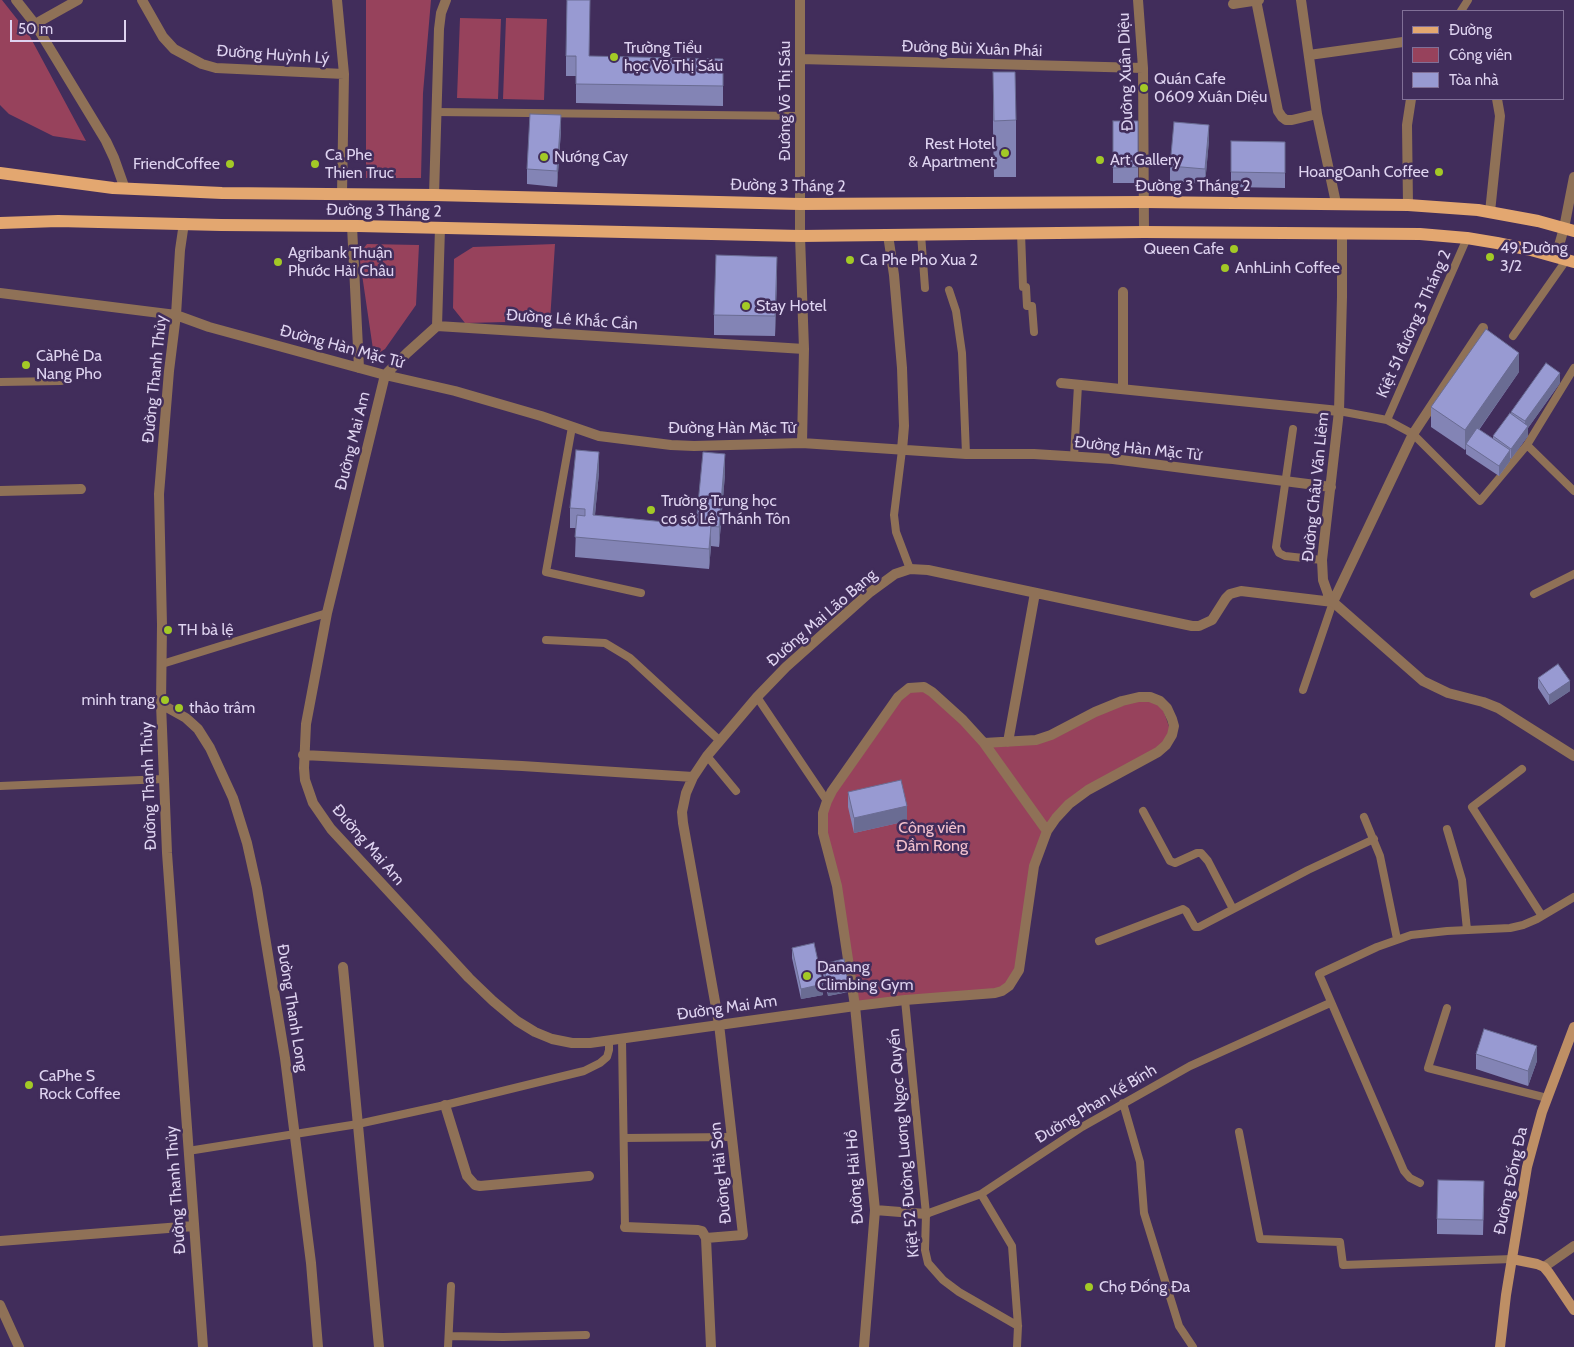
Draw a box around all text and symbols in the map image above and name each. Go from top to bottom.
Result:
scale bar [12,10,129,42]
legend [1402,10,1564,100]
street label: Đường Xuân Diệu [1114,12,1138,132]
text: 50 m [18,20,53,38]
text: Đường [1449,21,1492,39]
street label: Đường Bùi Xuân Phái [901,37,1043,61]
place label: Trường Tiểu học Võ Thị Sáu [624,38,723,76]
street label: Đường Huỳnh Lý [216,41,330,69]
street label: Đường Võ Thị Sáu [775,41,795,161]
text: Công viên [1449,46,1512,64]
marker: Trường Tiểu học Võ Thị Sáu [608,51,620,63]
place label: Quán Cafe 0609 Xuân Diệu [1154,69,1267,107]
text: Tòa nhà [1449,71,1498,89]
marker: Quán Cafe 0609 Xuân Diệu [1138,82,1150,94]
place label: Rest Hotel & Apartment [908,134,995,172]
place label: Ca Phe Thien Truc [325,145,394,183]
place label: Nướng Cay [554,147,628,167]
marker: Rest Hotel & Apartment [999,147,1011,159]
place label: Art Gallery [1110,150,1181,170]
marker: Nướng Cay [538,151,550,163]
place label: FriendCoffee [133,154,220,174]
marker: Art Gallery [1094,154,1106,166]
marker: FriendCoffee [224,158,236,170]
marker: Ca Phe Thien Truc [309,158,321,170]
place label: HoangOanh Coffee [1298,162,1429,182]
marker: HoangOanh Coffee [1433,166,1445,178]
street label: Đường 3 Tháng 2 [730,175,846,197]
street label: Đường 3 Tháng 2 [1135,176,1251,196]
street label: Đường 3 Tháng 2 [326,200,442,222]
place label: 49 Đường 3/2 [1500,238,1568,276]
place label: Queen Cafe [1144,239,1224,259]
place label: Agribank Thuận Phước Hải Châu [288,243,394,281]
marker: Queen Cafe [1228,243,1240,255]
street label: Kiệt 51 đường 3 Tháng 2 [1373,247,1455,401]
place label: Ca Phe Pho Xua 2 [860,250,978,270]
marker: 49 Đường 3/2 [1484,251,1496,263]
marker: Ca Phe Pho Xua 2 [844,254,856,266]
marker: Agribank Thuận Phước Hải Châu [272,256,284,268]
place label: AnhLinh Coffee [1235,258,1340,278]
marker: AnhLinh Coffee [1219,262,1231,274]
place label: Stay Hotel [756,296,827,316]
marker: Stay Hotel [740,300,752,312]
street label: Đường Lê Khắc Cần [506,306,638,334]
street label: Đường Thanh Thủy [139,314,171,444]
street label: Đường Hàn Mặc Tử [278,321,406,373]
place label: CàPhê Da Nang Pho [36,346,102,384]
marker: CàPhê Da Nang Pho [20,359,32,371]
street label: Đường Mai Am [331,390,375,492]
street label: Đường Châu Văn Liêm [1299,411,1333,563]
street label: Đường Hàn Mặc Tử [668,418,796,438]
street label: Đường Hàn Mặc Tử [1074,433,1202,465]
place label: Trường Trung học cơ sở Lê Thánh Tôn [661,491,790,529]
marker: Trường Trung học cơ sở Lê Thánh Tôn [645,504,657,516]
street label: Đường Mai Lão Bạng [763,565,881,671]
place label: TH bà lệ [178,620,233,640]
marker: TH bà lệ [162,624,174,636]
place label: minh trang [81,690,155,710]
marker: minh trang [159,694,171,706]
place label: thảo trâm [189,698,255,718]
marker: thảo trâm [173,702,185,714]
street label: Đường Thanh Thủy [137,721,161,851]
street label: Đường Mai Am [328,801,408,889]
park label: Công viên Đầm Rong [896,818,968,856]
street label: Đường Thanh Long [272,943,312,1073]
place label: Danang Climbing Gym [817,957,913,995]
marker: Danang Climbing Gym [801,970,813,982]
street label: Đường Mai Am [676,991,778,1025]
street label: Kiệt 52 Đường Lương Ngọc Quyến [884,1028,924,1258]
street label: Đường Phan Kế Bính [1032,1060,1160,1148]
place label: CaPhe S Rock Coffee [39,1066,120,1104]
marker: CaPhe S Rock Coffee [23,1079,35,1091]
street label: Đường Hải Sơn [706,1121,736,1225]
street label: Đường Thanh Thủy [162,1125,190,1255]
street label: Đường Đống Đa [1490,1125,1532,1237]
street label: Đường Hải Hồ [842,1129,868,1225]
place label: Chợ Đống Đa [1099,1277,1190,1297]
marker: Chợ Đống Đa [1083,1281,1095,1293]

